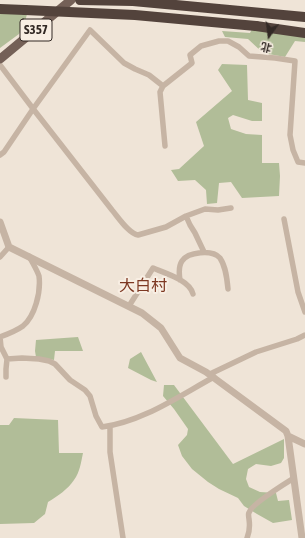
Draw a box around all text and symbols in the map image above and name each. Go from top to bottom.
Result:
north arrow [249,16,289,56]
road number: S357 [20,19,52,41]
text: 北 [259,40,273,55]
district label: 大白村 [119,276,167,296]

